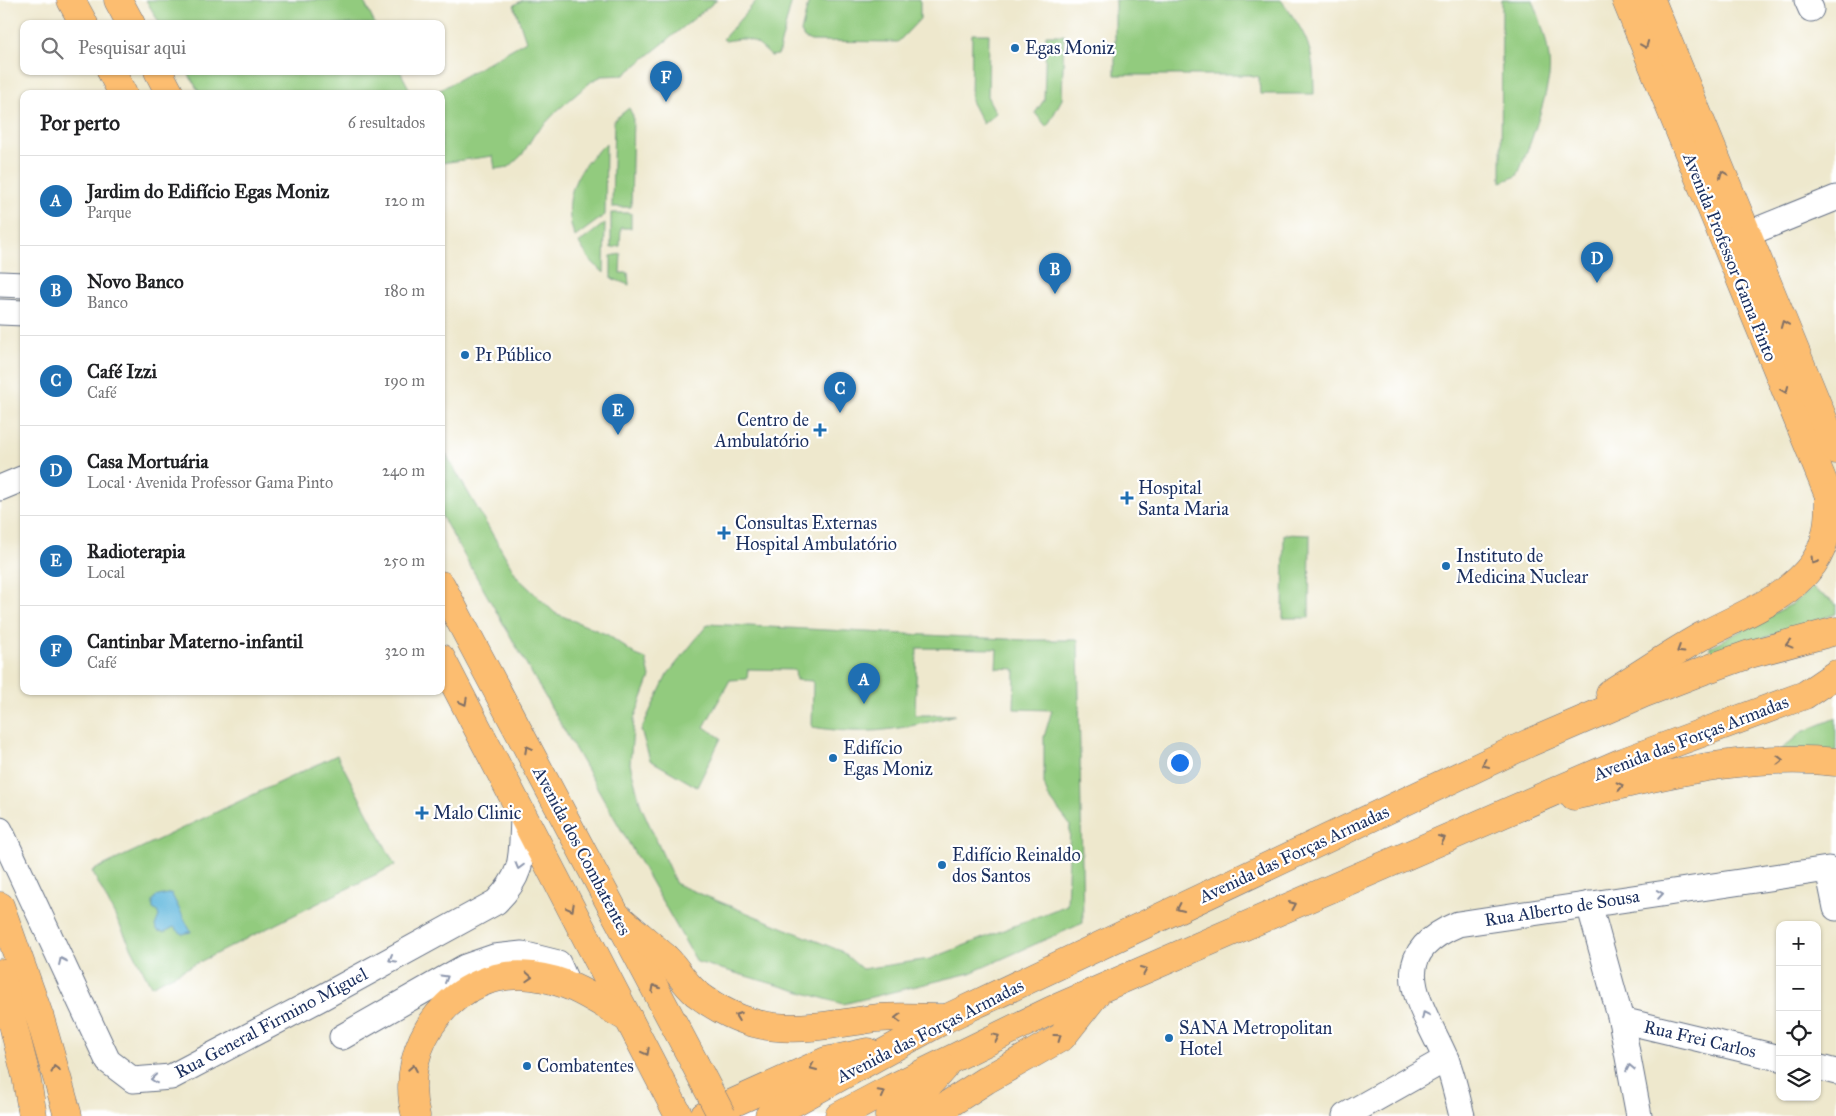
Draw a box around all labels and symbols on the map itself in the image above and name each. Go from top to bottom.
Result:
place label: Egas Moniz [1025,37,1115,60]
one-way arrow [1638,40,1649,49]
marker: Egas Moniz [1009,42,1021,54]
pin: F [650,61,682,102]
street label: Avenida Professor Gama Pinto [1678,149,1782,364]
one-way arrow [1719,170,1730,179]
pin: D [1581,242,1613,283]
pin: B [1039,253,1071,294]
one-way arrow [1780,320,1791,329]
place label: P1 Público [475,344,551,366]
marker: P1 Público [459,349,471,361]
pin: C [824,372,856,413]
one-way arrow [1779,386,1789,394]
pin: E [602,394,634,435]
place label: Centro de Ambulatório [714,409,809,452]
marker: Centro de Ambulatório [813,423,827,437]
place label: Hospital Santa Maria [1138,477,1229,520]
marker: Hospital Santa Maria [1120,491,1134,505]
place label: Consultas Externas Hospital Ambulatório [735,512,897,555]
marker: Consultas Externas Hospital Ambulatório [717,526,731,540]
place label: Instituto de Medicina Nuclear [1456,545,1589,588]
one-way arrow [1811,556,1821,565]
marker: Instituto de Medicina Nuclear [1440,560,1452,572]
one-way arrow [1785,638,1794,648]
one-way arrow [1677,643,1686,653]
pin: A [848,663,880,704]
street label: Avenida das Forças Armadas [1589,691,1792,786]
one-way arrow [458,696,468,705]
place label: Edifício Egas Moniz [843,737,933,781]
one-way arrow [524,746,534,755]
your location [1167,750,1193,776]
marker: Edifício Egas Moniz [827,752,839,764]
one-way arrow [1776,755,1784,765]
one-way arrow [1481,757,1490,768]
street label: Avenida dos Combatentes [528,762,636,939]
one-way arrow [1615,781,1624,792]
street label: Avenida das Forças Armadas [1195,800,1393,908]
place label: Malo Clinic [433,802,522,824]
marker: Malo Clinic [415,806,429,820]
one-way arrow [1437,835,1446,846]
place label: Edifício Reinaldo dos Santos [952,844,1081,887]
marker: Edifício Reinaldo dos Santos [936,859,948,871]
one-way arrow [514,862,525,871]
street label: Rua Alberto de Sousa [1483,885,1642,931]
one-way arrow [1656,889,1665,899]
one-way arrow [1288,900,1297,911]
one-way arrow [1176,902,1185,912]
one-way arrow [564,903,574,912]
one-way arrow [388,953,397,963]
one-way arrow [57,957,68,966]
street label: Rua General Firmino Miguel [171,963,372,1084]
one-way arrow [1139,965,1148,976]
one-way arrow [525,971,533,982]
one-way arrow [440,974,449,984]
street label: Avenida das Forças Armadas [832,974,1027,1088]
one-way arrow [651,984,661,993]
one-way arrow [734,1012,743,1023]
one-way arrow [1421,1012,1431,1021]
one-way arrow [894,1013,902,1023]
street label: Rua Frei Carlos [1642,1015,1758,1063]
place label: SANA Metropolitan Hotel [1179,1017,1333,1060]
marker: SANA Metropolitan Hotel [1163,1032,1175,1044]
one-way arrow [991,1033,1000,1044]
one-way arrow [1052,1035,1061,1043]
one-way arrow [640,1047,650,1056]
place label: Combatentes [537,1055,634,1077]
marker: Combatentes [521,1060,533,1072]
one-way arrow [809,1060,818,1071]
one-way arrow [408,1064,418,1072]
one-way arrow [1625,1064,1636,1073]
one-way arrow [51,1065,61,1074]
one-way arrow [149,1073,157,1084]
one-way arrow [877,1089,886,1099]

